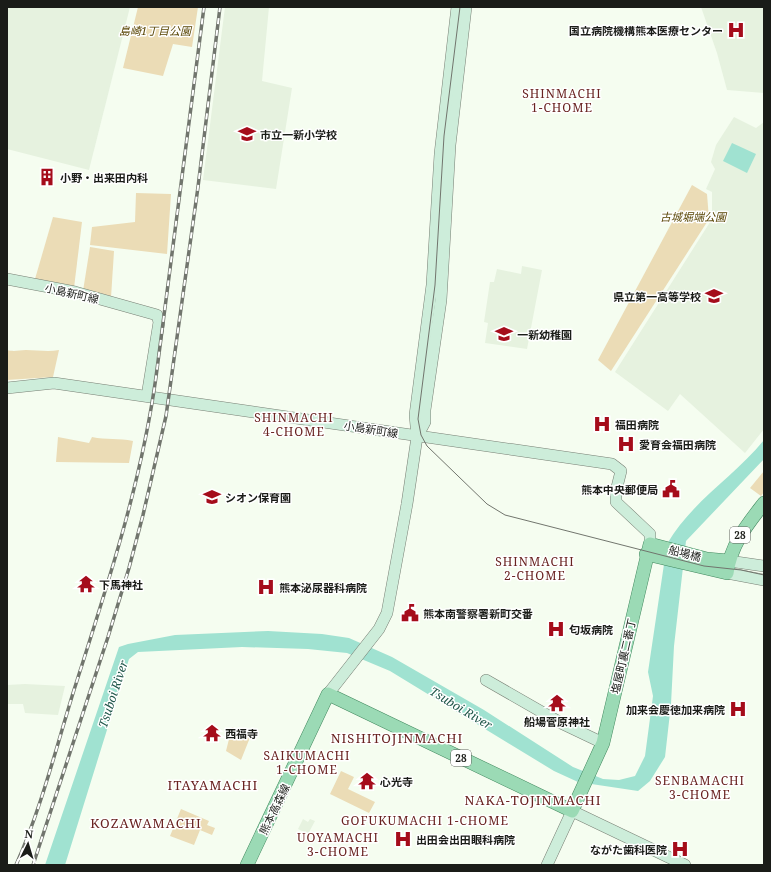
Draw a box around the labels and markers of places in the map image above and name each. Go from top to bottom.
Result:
hospital icon: 国立病院機構熊本医療センター [726,20,746,40]
place label: 国立病院機構熊本医療センター [569,23,723,38]
school or university icon: 市立一新小学校 [237,124,257,144]
place label: 市立一新小学校 [260,127,337,142]
building icon: 小野・出来田内科 [37,167,57,187]
place label: 小野・出来田内科 [60,170,148,185]
school or university icon: 県立第一高等学校 [704,286,724,306]
place label: 県立第一高等学校 [613,289,701,304]
school or university icon: 一新幼稚園 [494,324,514,344]
place label: 一新幼稚園 [517,327,572,342]
hospital icon: 福田病院 [592,414,612,434]
place label: 福田病院 [615,417,659,432]
hospital icon: 愛育会福田病院 [616,434,636,454]
place label: 愛育会福田病院 [639,437,716,452]
public building icon: 熊本中央郵便局 [661,479,681,499]
place label: 熊本中央郵便局 [581,482,658,497]
school or university icon: シオン保育園 [202,487,222,507]
place label: シオン保育園 [225,490,291,505]
temple icon: 下馬神社 [76,574,96,594]
place label: 下馬神社 [99,577,143,592]
hospital icon: 熊本泌尿器科病院 [256,577,276,597]
place label: 熊本泌尿器科病院 [279,580,367,595]
public building icon: 熊本南警察署新町交番 [400,603,420,623]
place label: 熊本南警察署新町交番 [423,606,533,621]
hospital icon: 匂坂病院 [546,619,566,639]
place label: 匂坂病院 [569,622,613,637]
temple icon: 船場菅原神社 [547,693,567,713]
hospital icon: 加来会慶徳加来病院 [728,699,748,719]
place label: 加来会慶徳加来病院 [626,702,725,717]
place label: 船場菅原神社 [524,714,590,729]
temple icon: 西福寺 [202,723,222,743]
place label: 西福寺 [225,726,258,741]
temple icon: 心光寺 [357,771,377,791]
place label: 心光寺 [379,774,413,789]
hospital icon: 出田会出田眼科病院 [393,829,413,849]
place label: 出田会出田眼科病院 [416,832,515,847]
hospital icon: ながた歯科医院 [670,839,690,859]
place label: ながた歯科医院 [590,842,667,857]

